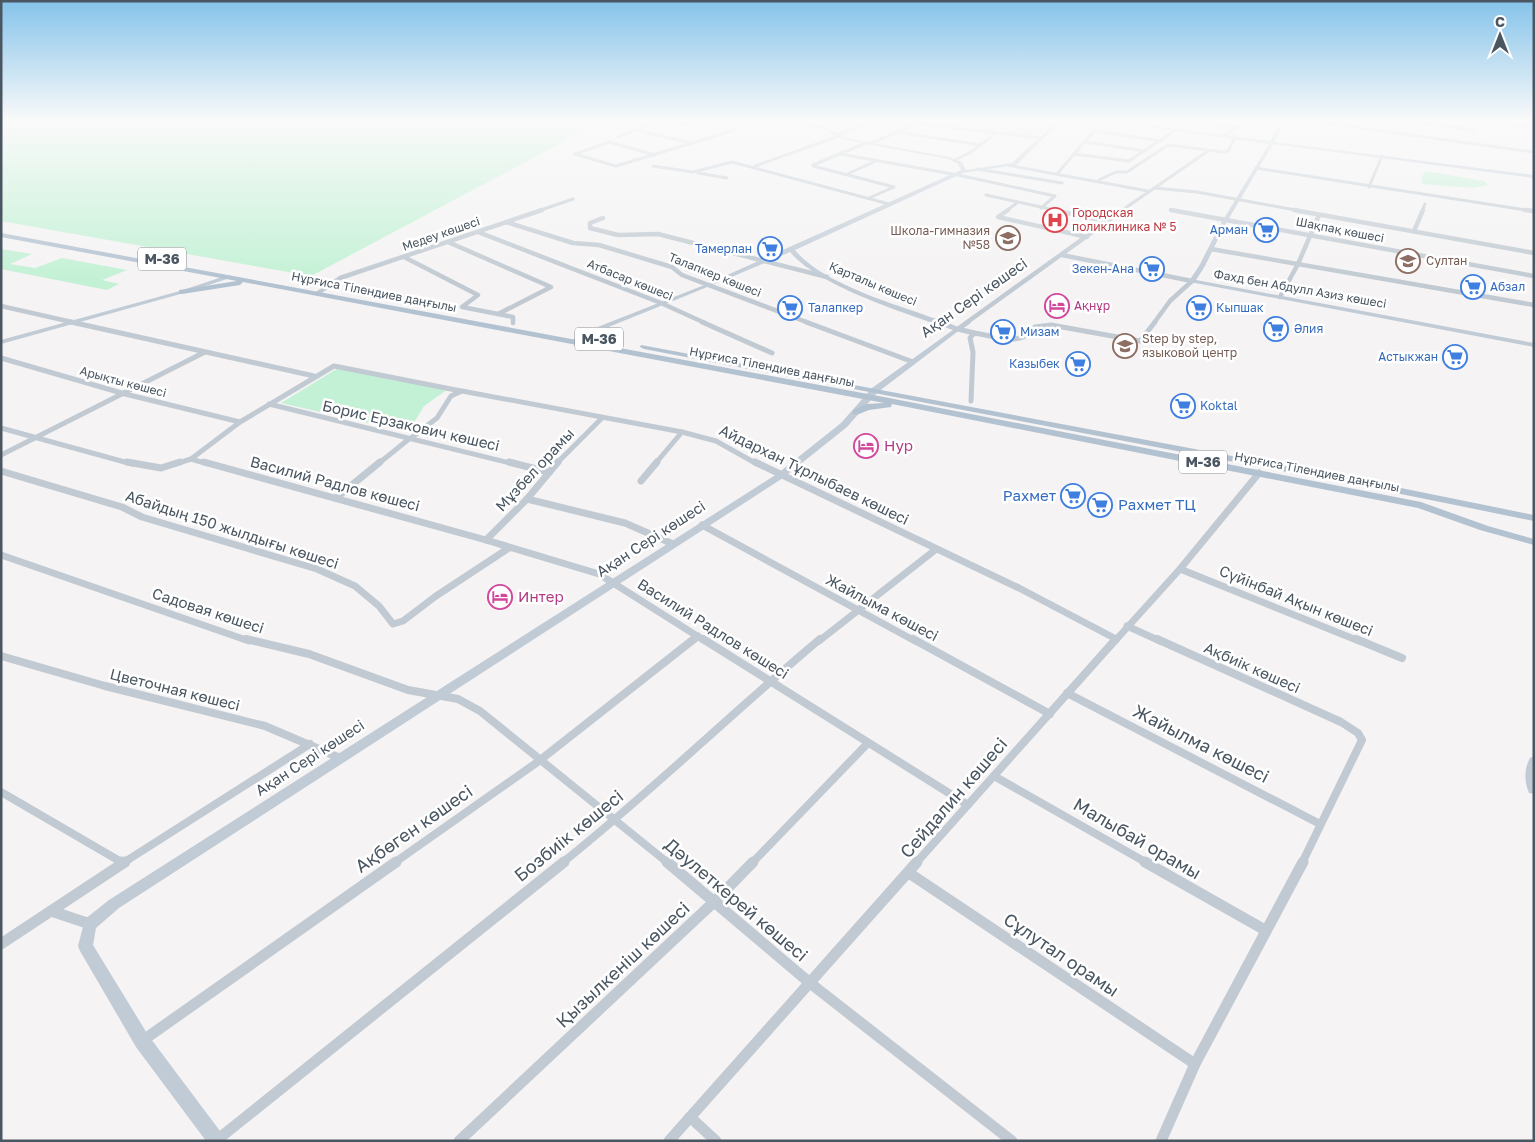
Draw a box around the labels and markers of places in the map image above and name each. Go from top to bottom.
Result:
place label: Городская поликлиника № 5 [1072,205,1176,234]
hospital icon: Городская поликлиника № 5 [1042,207,1068,233]
supermarket icon: Арман [1253,217,1279,243]
place label: Арман [1210,222,1248,237]
place label: Школа-гимназия №58 [890,223,990,252]
school or university icon: Школа-гимназия №58 [995,225,1021,251]
supermarket icon: Тамерлан [757,236,783,262]
place label: Тамерлан [695,241,752,256]
school or university icon: Султан [1395,248,1421,274]
place label: Султан [1426,253,1467,268]
supermarket icon: Зекен-Ана [1139,256,1165,282]
place label: Зекен-Ана [1072,261,1134,276]
supermarket icon: Абзал [1460,274,1486,300]
place label: Абзал [1490,279,1525,294]
hotel icon: Ақнұр [1044,293,1070,319]
supermarket icon: Талапкер [777,295,803,321]
supermarket icon: Кыпшак [1186,295,1212,321]
place label: Ақнұр [1074,298,1110,313]
place label: Талапкер [808,300,863,315]
place label: Кыпшак [1216,300,1264,315]
supermarket icon: Әлия [1263,316,1289,342]
supermarket icon: Мизам [990,319,1016,345]
place label: Әлия [1294,321,1323,336]
place label: Мизам [1020,324,1059,339]
place label: Step by step, языковой центр [1142,331,1237,360]
school or university icon: Step by step, языковой центр [1112,333,1138,359]
supermarket icon: Астыкжан [1442,344,1468,370]
place label: Астыкжан [1378,349,1438,364]
supermarket icon: Казыбек [1065,351,1091,377]
place label: Казыбек [1009,356,1060,371]
supermarket icon: Koktal [1170,393,1196,419]
place label: Koktal [1200,398,1238,413]
hotel icon: Нур [853,433,879,459]
place label: Нур [884,436,913,454]
supermarket icon: Рахмет [1060,483,1086,509]
place label: Рахмет [1003,486,1057,504]
supermarket icon: Рахмет ТЦ [1087,492,1113,518]
place label: Рахмет ТЦ [1118,495,1196,513]
hotel icon: Интер [487,584,513,610]
place label: Интер [518,587,564,605]

